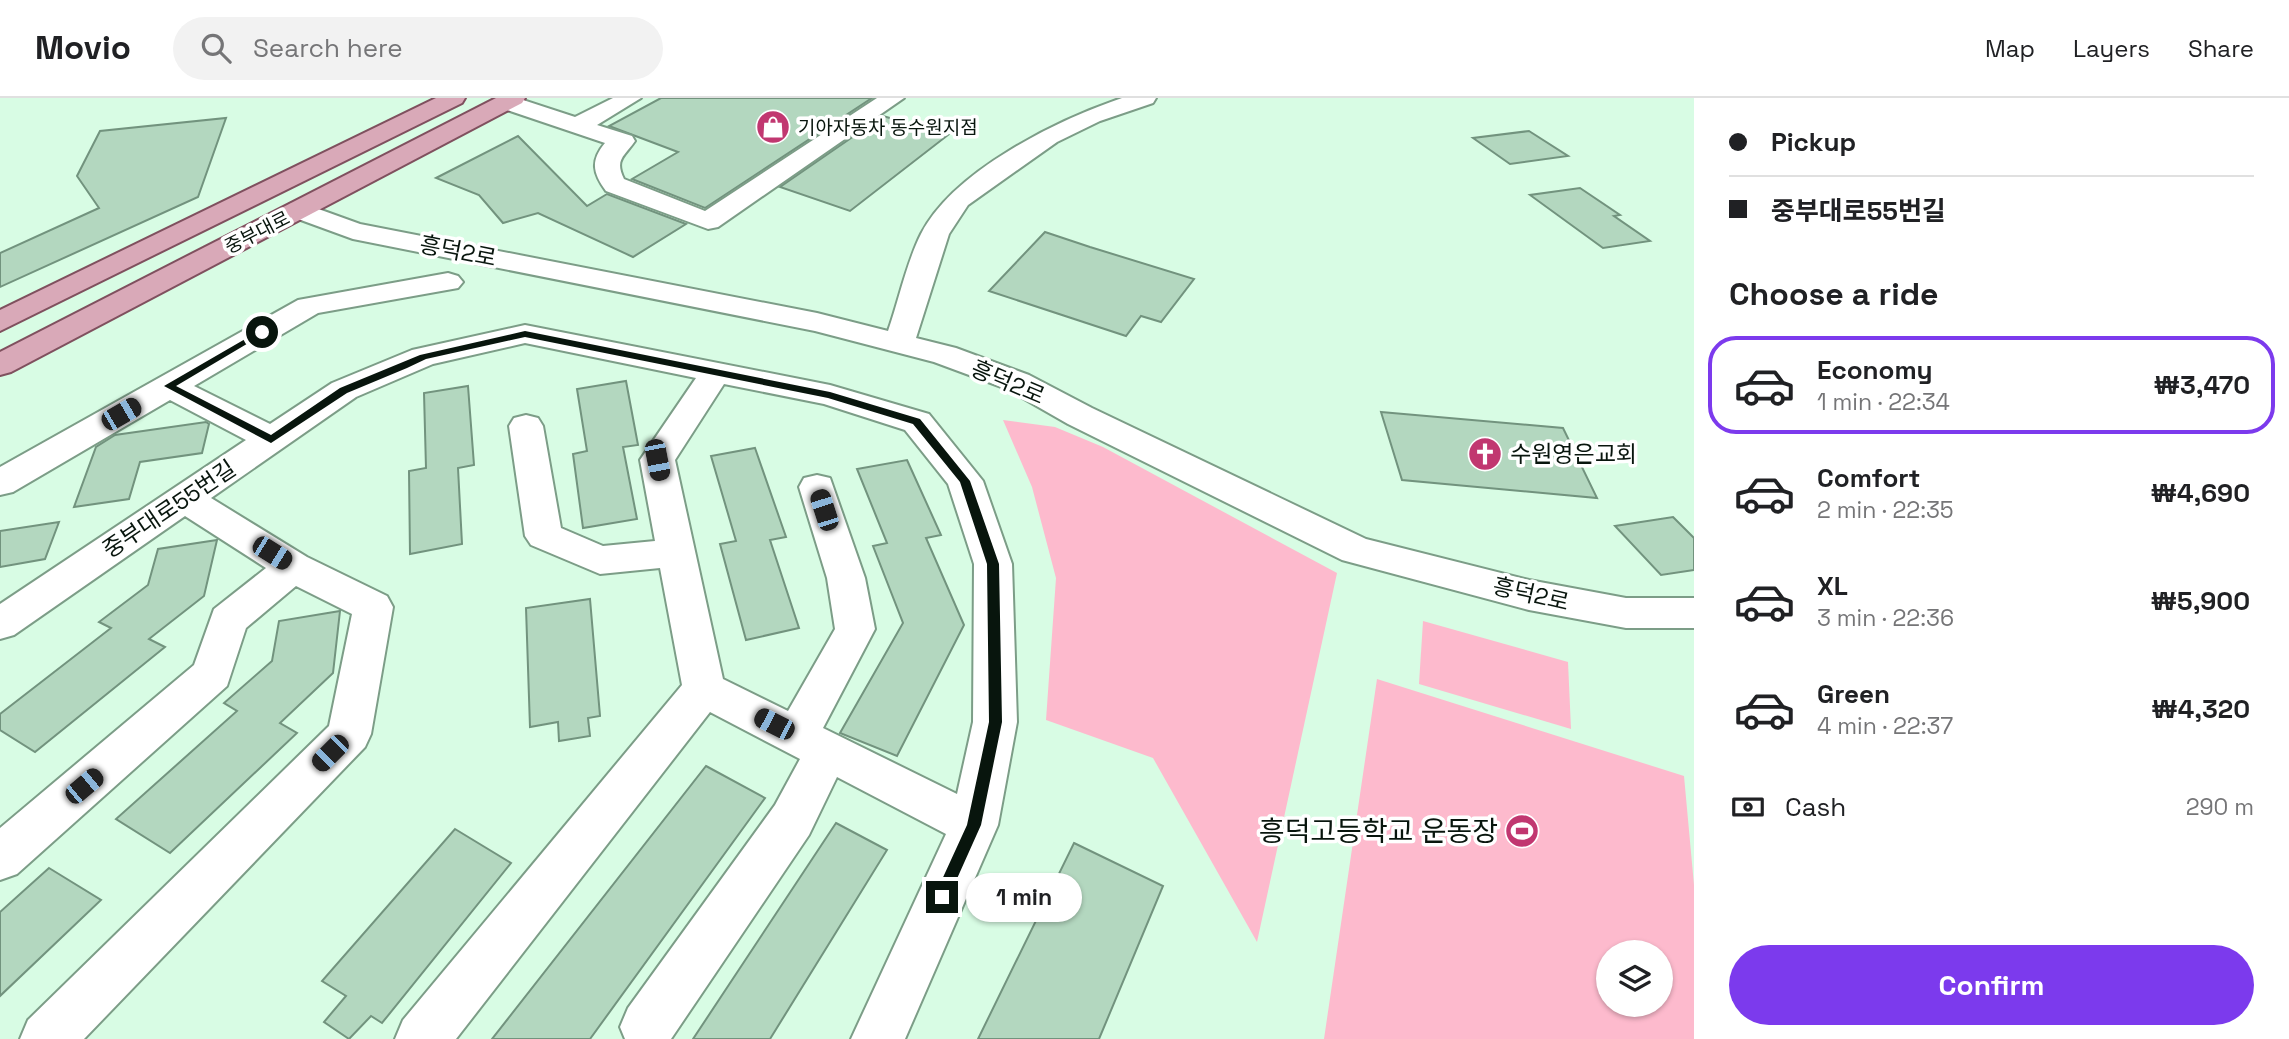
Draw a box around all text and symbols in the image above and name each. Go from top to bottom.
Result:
search box [173,17,663,80]
text: Movio [35,27,131,69]
icon: search [197,29,235,67]
text: Search here [253,31,403,65]
text: Map [1985,33,2035,64]
text: Layers [2073,33,2150,64]
text: Share [2188,33,2254,64]
shop icon: 기아자동차 동수원지점 [754,108,792,146]
place label: 기아자동차 동수원지점 [798,115,978,140]
text: Pickup [1771,125,1856,159]
text: 중부대로55번길 [1771,194,1946,228]
street label: 중부대로 [220,205,294,259]
street label: 흥덕2로 [417,229,499,273]
text: Choose a ride [1729,274,1939,314]
route start [246,316,278,348]
street label: 흥덕2로 [967,353,1049,411]
text: Economy [1817,353,1933,387]
icon: car [1733,354,1796,417]
text: ₩3,470 [2153,368,2250,402]
text: 1 min · 22:34 [1817,387,1950,417]
car [98,394,145,434]
church icon: 수원영은교회 [1466,435,1504,473]
car [643,437,672,483]
place label: 수원영은교회 [1510,439,1637,469]
street label: 중부대로55번길 [97,453,241,565]
text: Comfort [1817,461,1920,495]
icon: car [1733,462,1796,525]
text: ₩4,690 [2151,476,2250,510]
car [808,487,841,533]
text: 2 min · 22:35 [1817,495,1954,525]
car [249,533,296,573]
text: XL [1817,569,1848,603]
icon: car [1733,570,1796,633]
street label: 흥덕2로 [1490,571,1572,617]
text: ₩5,900 [2151,584,2250,618]
text: 3 min · 22:36 [1817,603,1954,633]
text: Green [1817,677,1890,711]
icon: car [1733,678,1796,741]
text: ₩4,320 [2151,692,2250,726]
car [751,705,798,743]
text: 4 min · 22:37 [1817,711,1953,741]
car [308,731,353,775]
car [62,764,107,808]
icon: cash [1729,788,1767,826]
text: Cash [1785,790,1846,824]
text: 290 m [2186,792,2254,822]
sports icon: 흥덕고등학교 운동장 [1503,812,1541,850]
place label: 흥덕고등학교 운동장 [1259,813,1498,849]
callout: 1 min [967,872,1082,922]
route end [926,881,958,913]
text: 1 min [996,882,1052,912]
map controls [1596,940,1673,1017]
button: layers [1596,940,1673,1017]
button: Confirm [1729,945,2254,1025]

